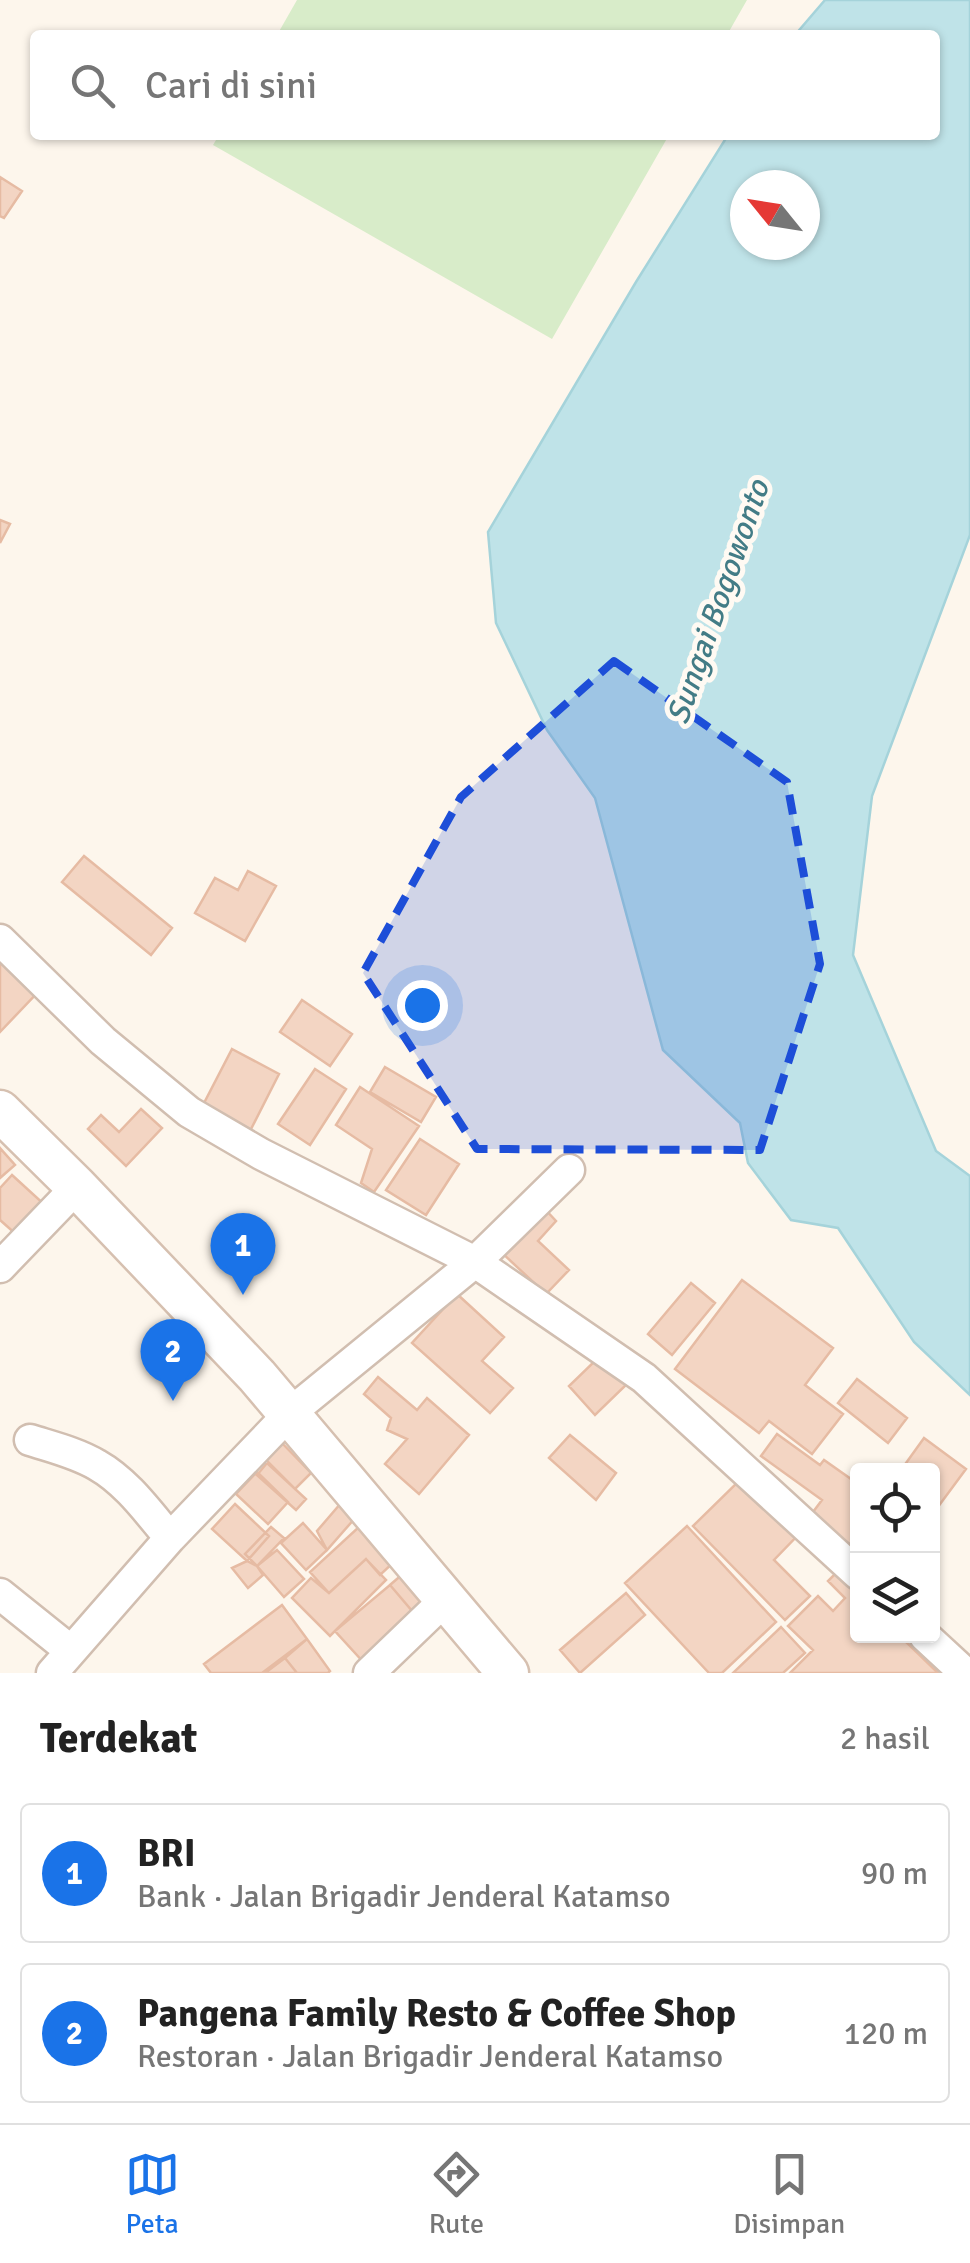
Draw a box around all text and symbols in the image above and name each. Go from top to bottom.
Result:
search box [30,30,940,140]
icon: search [65,58,120,113]
text: Cari di sini [145,62,317,109]
north arrow [730,170,820,260]
water label: Sungai Bogowonto [658,474,778,729]
your location [397,980,448,1031]
pin: 1 [210,1212,276,1295]
pin: 2 [140,1318,206,1401]
map controls [850,1463,940,1643]
button: locate [850,1463,940,1553]
button: layers [850,1553,940,1643]
text: Terdekat [40,1713,197,1764]
text: 2 hasil [840,1719,930,1758]
text: BRI [137,1830,196,1877]
text: 1 [66,1854,83,1893]
text: 90 m [861,1854,928,1893]
text: Bank · Jalan Brigadir Jenderal Katamso [137,1877,671,1916]
text: Pangena Family Resto & Coffee Shop [137,1990,736,2037]
text: 2 [66,2014,83,2053]
text: 120 m [844,2014,928,2053]
text: Restoran · Jalan Brigadir Jenderal Katamso [137,2037,723,2076]
tab: Peta [125,2147,180,2241]
tab: Rute [429,2147,484,2241]
tab: Disimpan [733,2147,845,2241]

